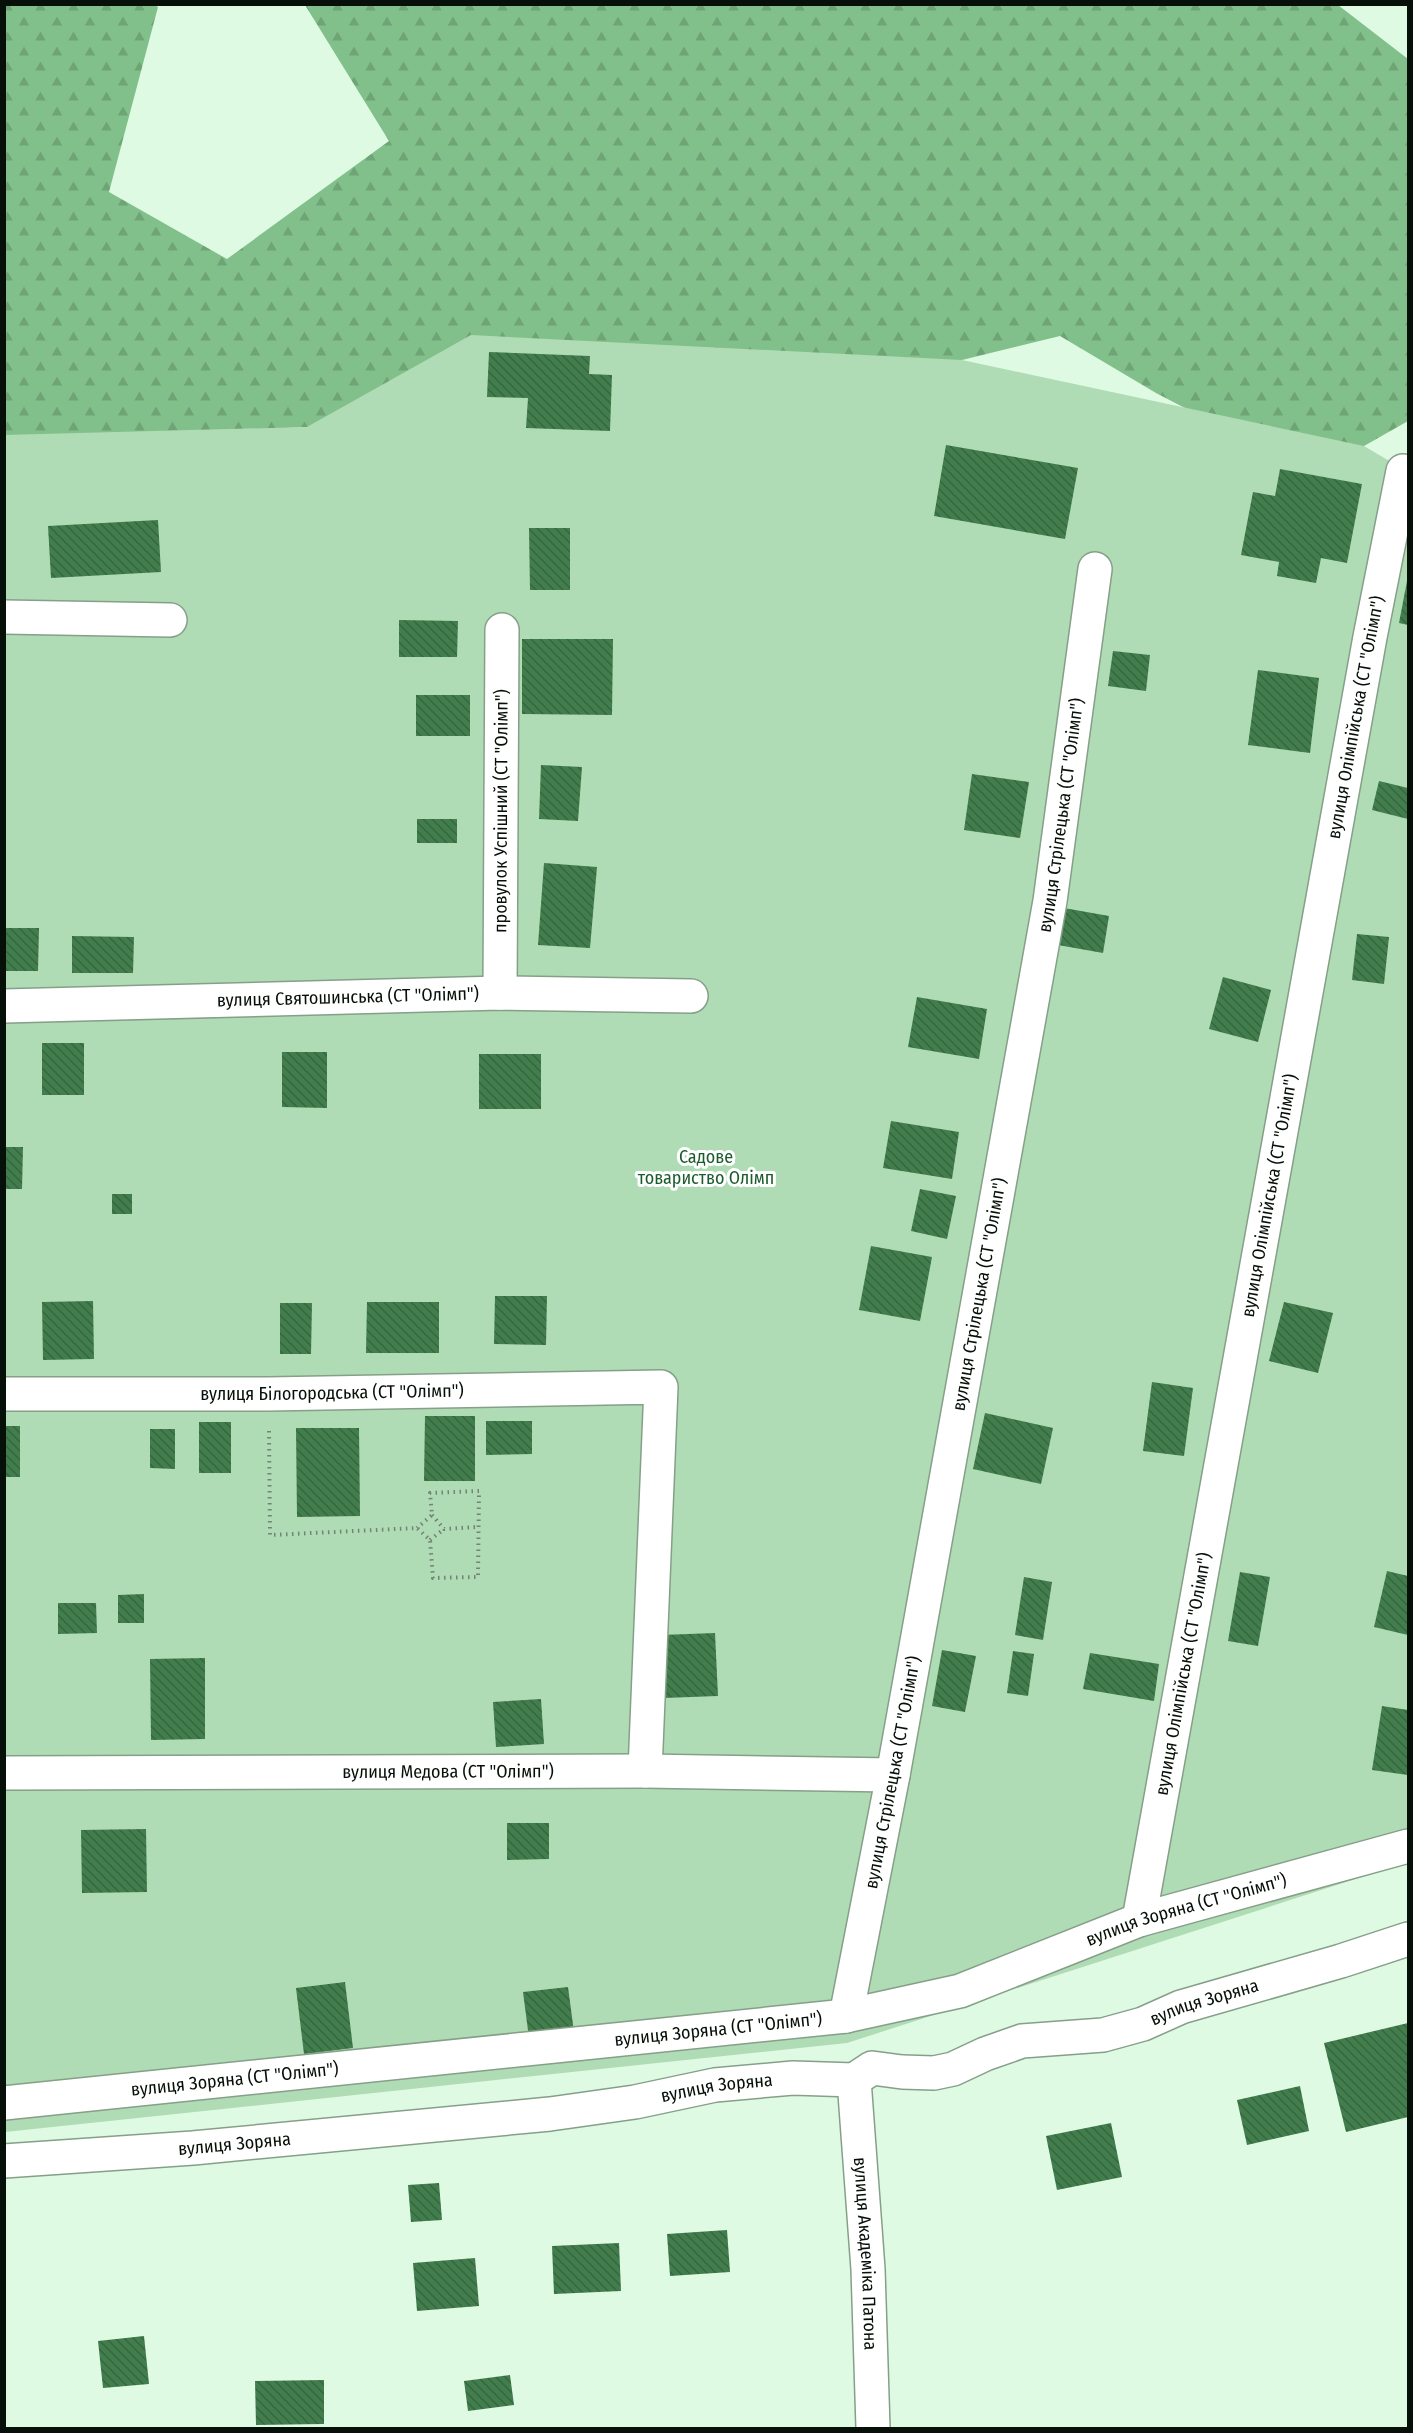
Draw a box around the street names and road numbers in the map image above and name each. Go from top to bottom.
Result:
street label: вулиця Олімпійська (СТ "Олімп") [1323,594,1389,841]
street label: провулок Успішний (СТ "Олімп") [489,689,513,933]
street label: вулиця Стрілецька (СТ "Олімп") [1034,697,1088,934]
street label: вулиця Святошинська (СТ "Олімп") [217,983,479,1011]
street label: вулиця Олімпійська (СТ "Олімп") [1237,1072,1302,1319]
street label: вулиця Стрілецька (СТ "Олімп") [948,1176,1011,1413]
street label: вулиця Білогородська (СТ "Олімп") [200,1380,464,1405]
street label: вулиця Олімпійська (СТ "Олімп") [1151,1551,1216,1797]
street label: вулиця Стрілецька (СТ "Олімп") [860,1654,925,1891]
street label: вулиця Медова (СТ "Олімп") [342,1760,554,1783]
street label: вулиця Зоряна (СТ "Олімп") [1083,1869,1289,1951]
street label: вулиця Зоряна [1147,1974,1261,2030]
street label: вулиця Зоряна (СТ "Олімп") [613,2008,823,2051]
street label: вулиця Зоряна (СТ "Олімп") [130,2057,340,2101]
street label: вулиця Зоряна [659,2069,774,2107]
street label: вулиця Зоряна [177,2128,292,2160]
street label: вулиця Академіка Патона [849,2156,882,2351]

